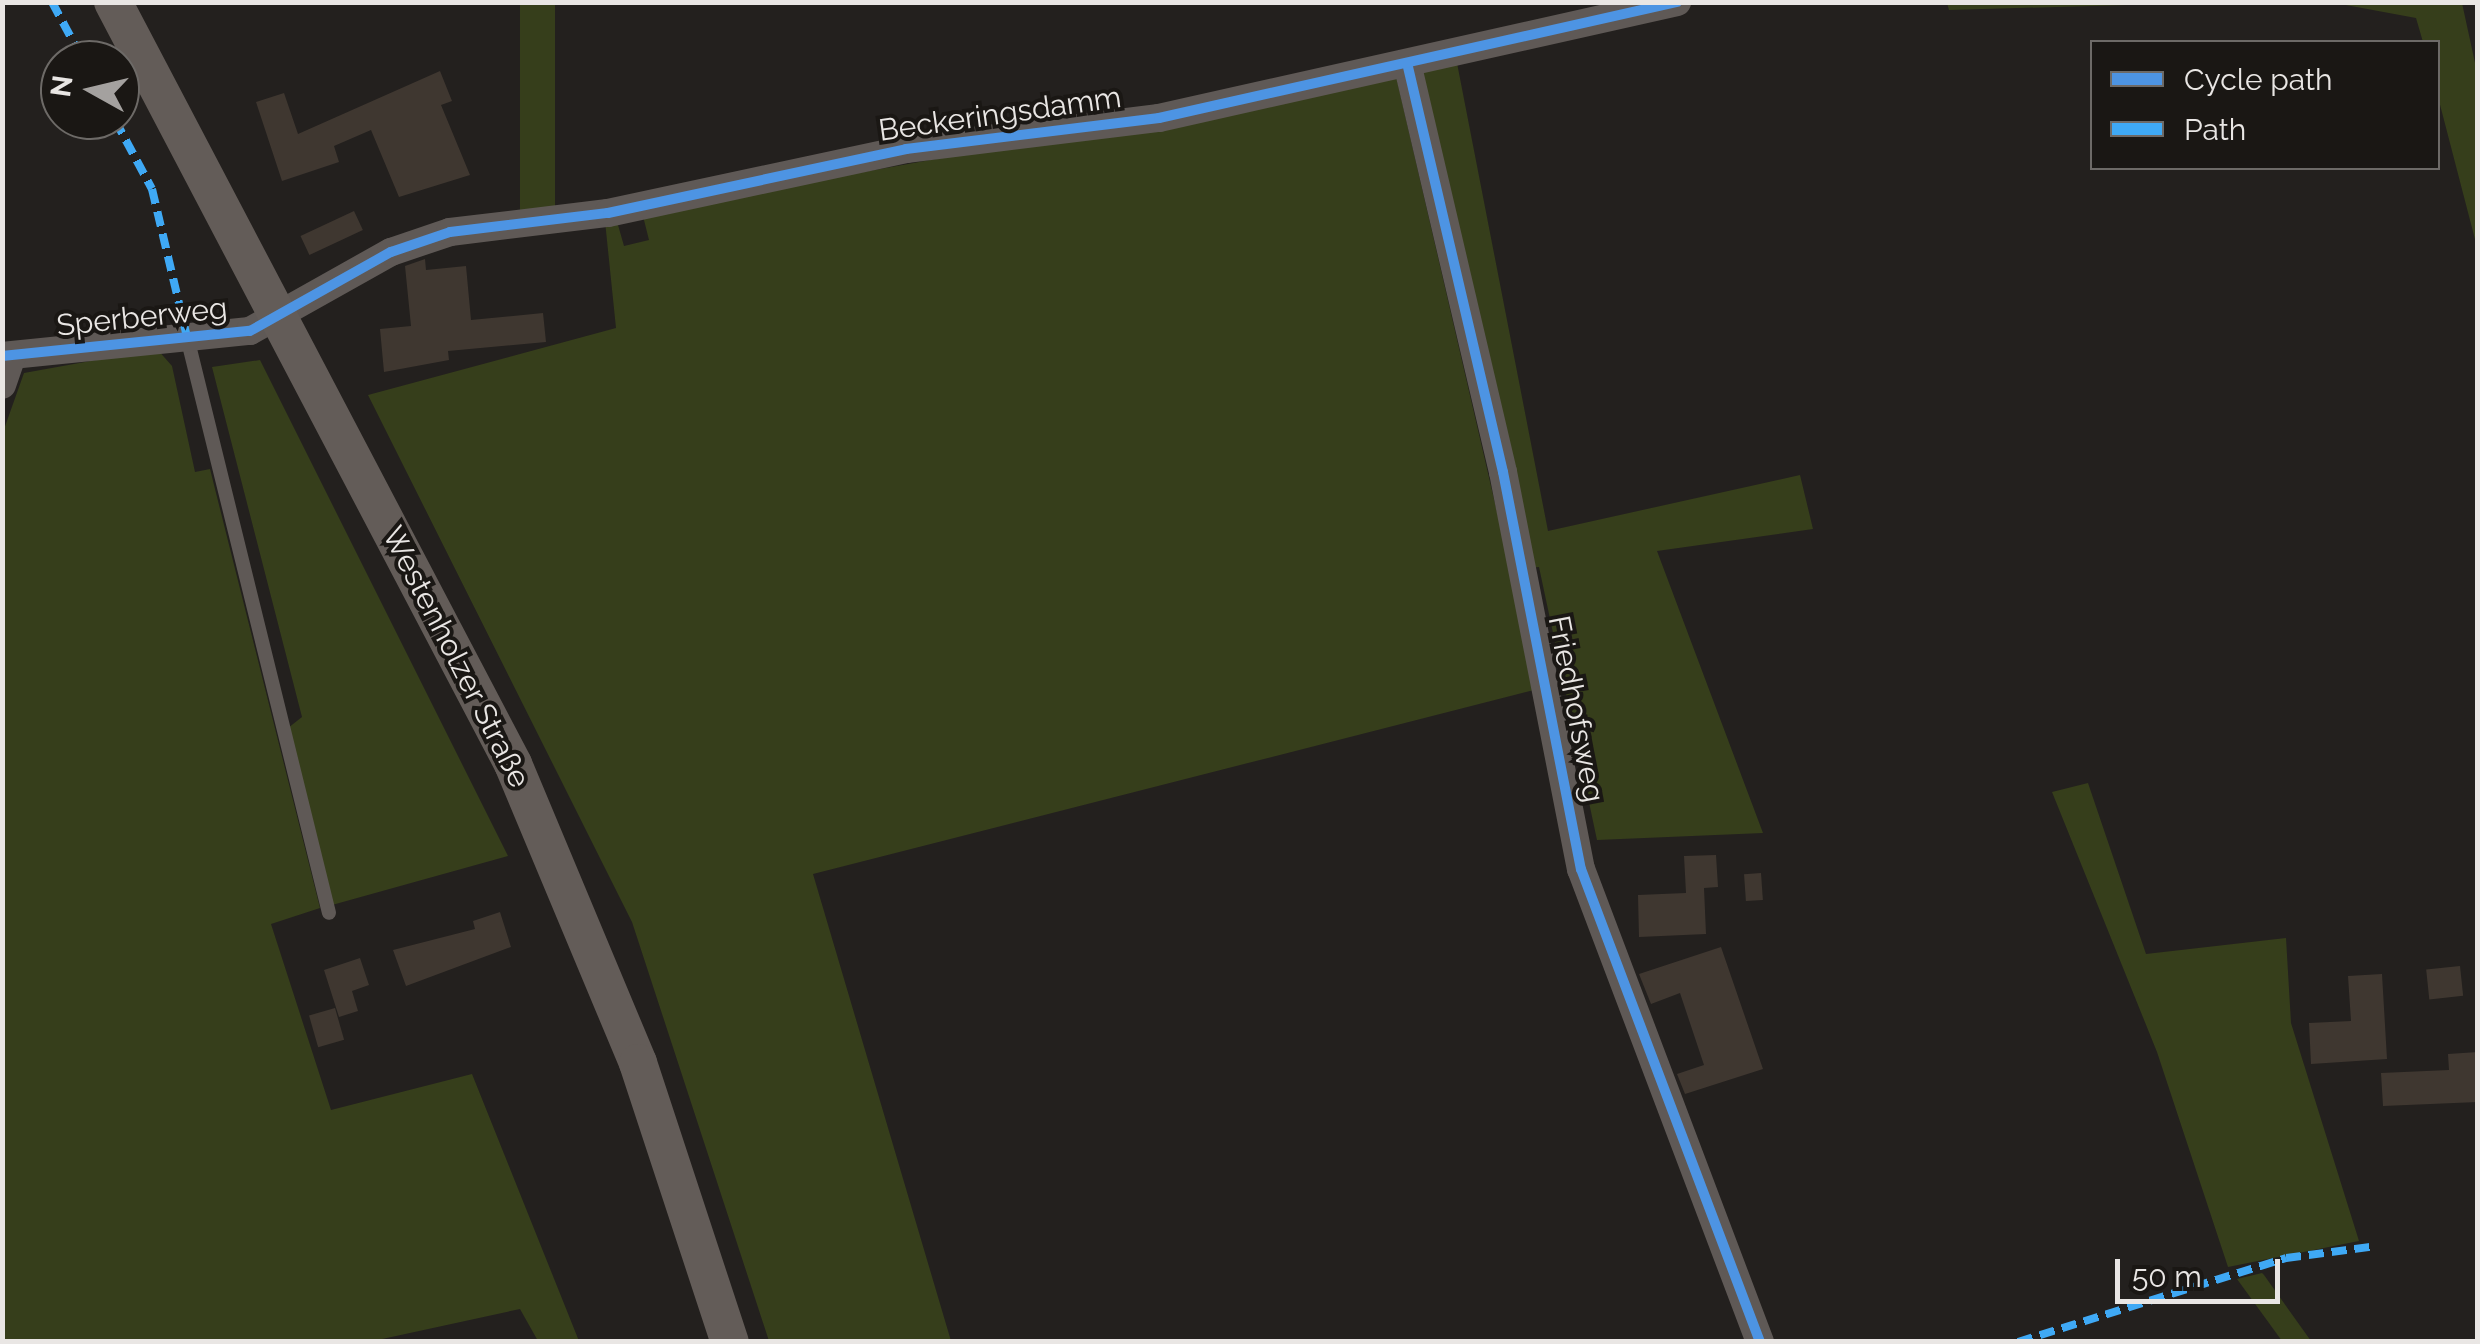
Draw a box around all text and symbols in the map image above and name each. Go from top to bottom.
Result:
north arrow [40,40,140,140]
legend [2090,40,2440,170]
text: Cycle path [2184,62,2332,97]
text: N [44,73,80,99]
street label: Beckeringsdamm [876,79,1124,149]
text: Path [2184,112,2246,147]
street label: Sperberweg [55,290,229,344]
street label: Westenholzer Straße [374,520,538,794]
street label: Friedhofsweg [1540,613,1612,805]
scale bar [2120,1239,2285,1301]
text: 50 m [2132,1259,2202,1294]

